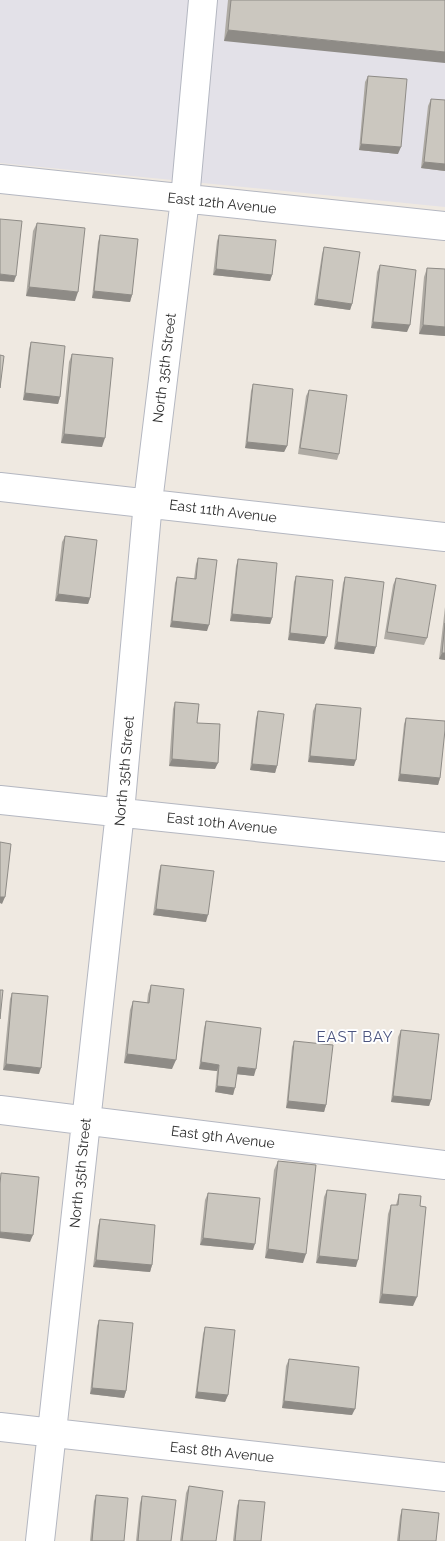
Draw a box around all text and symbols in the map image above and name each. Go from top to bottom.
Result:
street label: East 12th Avenue [167,189,277,217]
street label: North 35th Street [149,312,179,424]
street label: East 11th Avenue [168,496,278,526]
street label: North 35th Street [111,715,137,827]
street label: East 10th Avenue [166,809,278,837]
district label: EAST BAY [316,1028,394,1046]
street label: North 35th Street [66,1117,94,1229]
street label: East 9th Avenue [170,1123,276,1151]
street label: East 8th Avenue [169,1439,275,1465]

